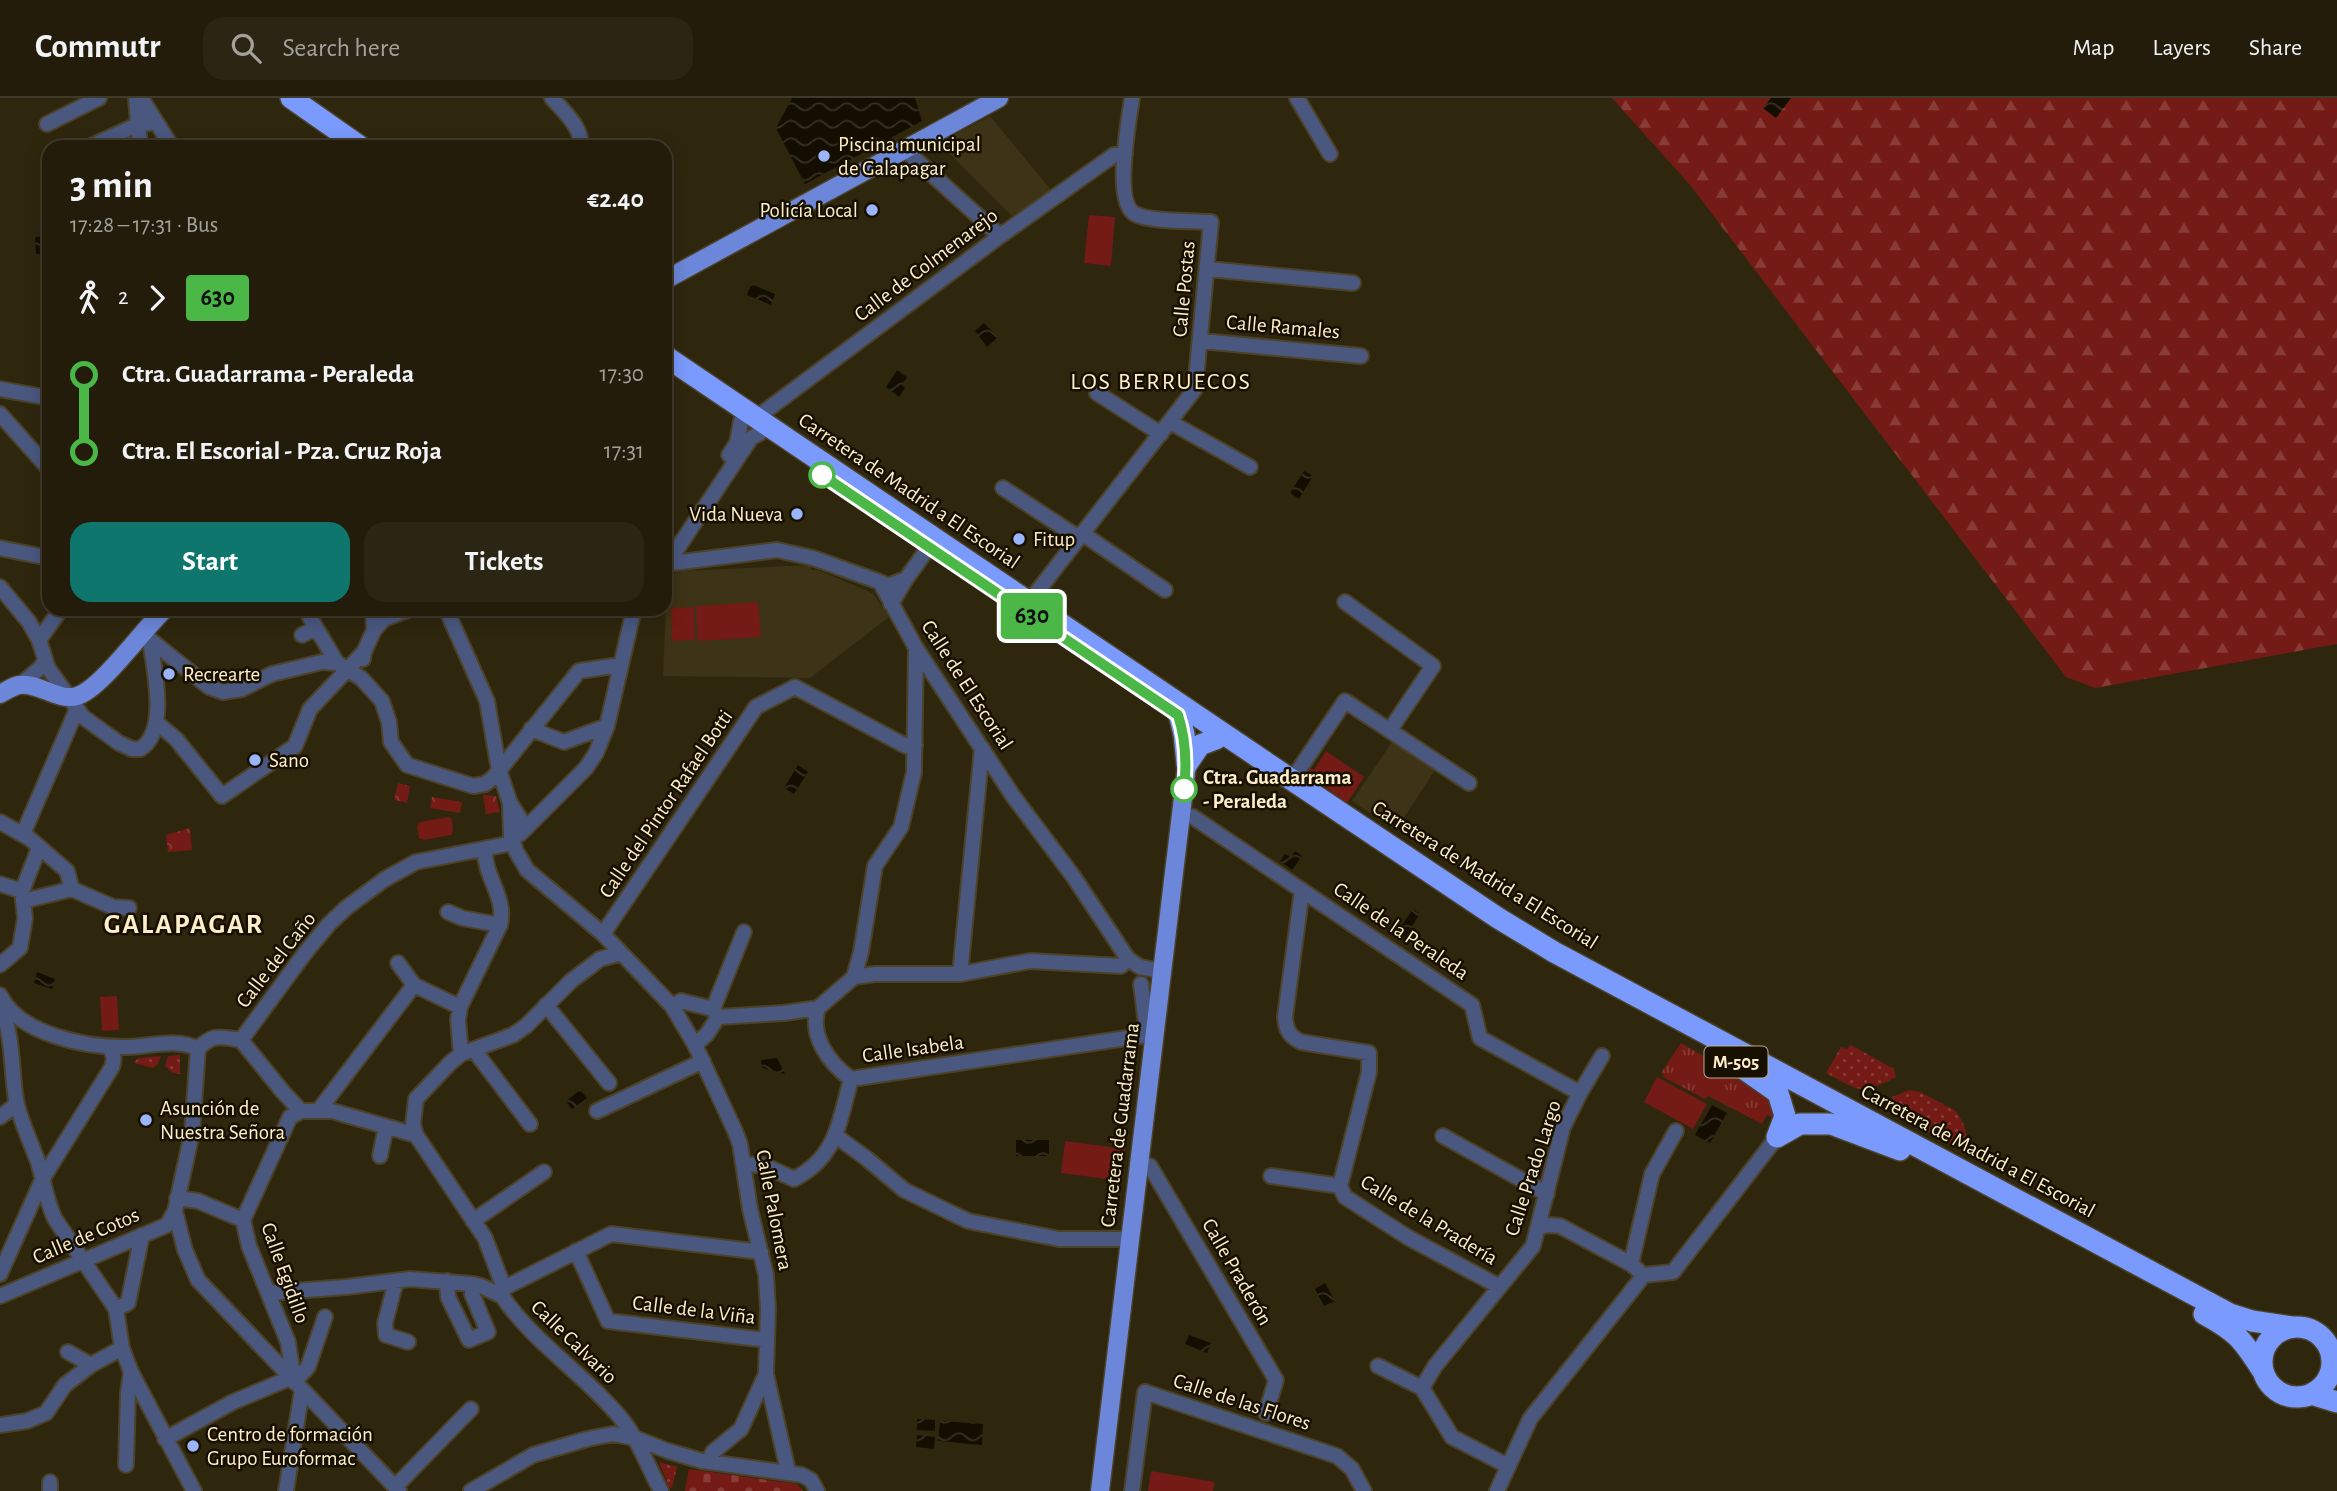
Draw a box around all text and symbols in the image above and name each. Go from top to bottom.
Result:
search box [203,17,693,80]
icon: search [227,29,265,67]
text: Commutr [35,31,161,64]
text: Search here [283,35,400,61]
text: Map [2072,36,2114,60]
text: Layers [2152,36,2211,60]
text: Share [2249,36,2302,60]
place label: Piscina municipal de Galapagar [838,134,981,179]
marker: Piscina municipal de Galapagar [816,148,832,164]
text: 3 min [70,167,153,205]
text: €2.40 [587,186,644,212]
place label: Policía Local [760,200,858,221]
marker: Policía Local [864,202,880,218]
street label: Calle de Colmenarejo [850,204,1002,326]
text: 17:28 – 17:31 · Bus [70,214,218,237]
street label: Calle Postas [1169,240,1199,338]
icon: walk [70,279,108,317]
icon: forward [138,279,176,317]
text: 2 [118,286,128,309]
text: 630 [200,286,235,310]
street label: Calle Ramales [1225,312,1341,342]
text: Ctra. Guadarrama - Peraleda [122,361,414,387]
text: 17:30 [600,363,644,386]
district label: LOS BERRUECOS [1070,370,1252,394]
street label: Carretera de Madrid a El Escorial [795,409,1023,573]
text: Ctra. El Escorial - Pza. Cruz Roja [122,438,442,464]
text: 17:31 [604,440,644,463]
unlabelled marker [809,462,835,488]
place label: Vida Nueva [689,504,783,525]
marker: Vida Nueva [789,506,805,522]
button: Start [70,522,350,602]
button: Tickets [364,522,644,602]
place label: Fitup [1033,529,1075,550]
marker: Fitup [1011,531,1027,547]
line badge: 630 [992,593,1072,639]
text: 630 [1015,604,1049,628]
street label: Calle de El Escorial [917,616,1017,754]
place label: Recrearte [183,664,260,685]
marker: Recrearte [161,666,177,682]
street label: Calle del Pintor Rafael Botti [595,706,737,902]
place label: Sano [269,750,309,771]
marker: Sano [247,752,263,768]
place label: Ctra. Guadarrama - Peraleda [1203,767,1352,812]
marker: Ctra. Guadarrama - Peraleda [1171,776,1197,802]
street label: Carretera de Madrid a El Escorial [1369,797,1601,953]
street label: Calle de la Peraleda [1330,878,1473,984]
street label: Calle del Caño [232,908,320,1012]
district label: GALAPAGAR [104,911,264,939]
street label: Carretera de Guadarrama [1097,1021,1143,1228]
street label: Calle Isabela [861,1031,965,1067]
road number: M-505 [1704,1046,1768,1078]
street label: Carretera de Madrid a El Escorial [1858,1080,2098,1222]
place label: Asunción de Nuestra Señora [160,1098,285,1143]
street label: Calle Prado Largo [1501,1098,1565,1238]
marker: Asunción de Nuestra Señora [138,1112,154,1128]
street label: Calle Palomera [752,1148,796,1272]
street label: Calle de la Pradería [1357,1171,1501,1269]
street label: Calle de Cotos [30,1204,142,1268]
street label: Calle Praderón [1198,1215,1276,1329]
street label: Calle Egidillo [257,1220,313,1326]
street label: Calle de la Viña [631,1292,757,1328]
street label: Calle Calvario [527,1296,621,1388]
street label: Calle de las Flores [1171,1370,1313,1434]
place label: Centro de formación Grupo Euroformac [207,1424,373,1469]
marker: Centro de formación Grupo Euroformac [185,1438,201,1454]

